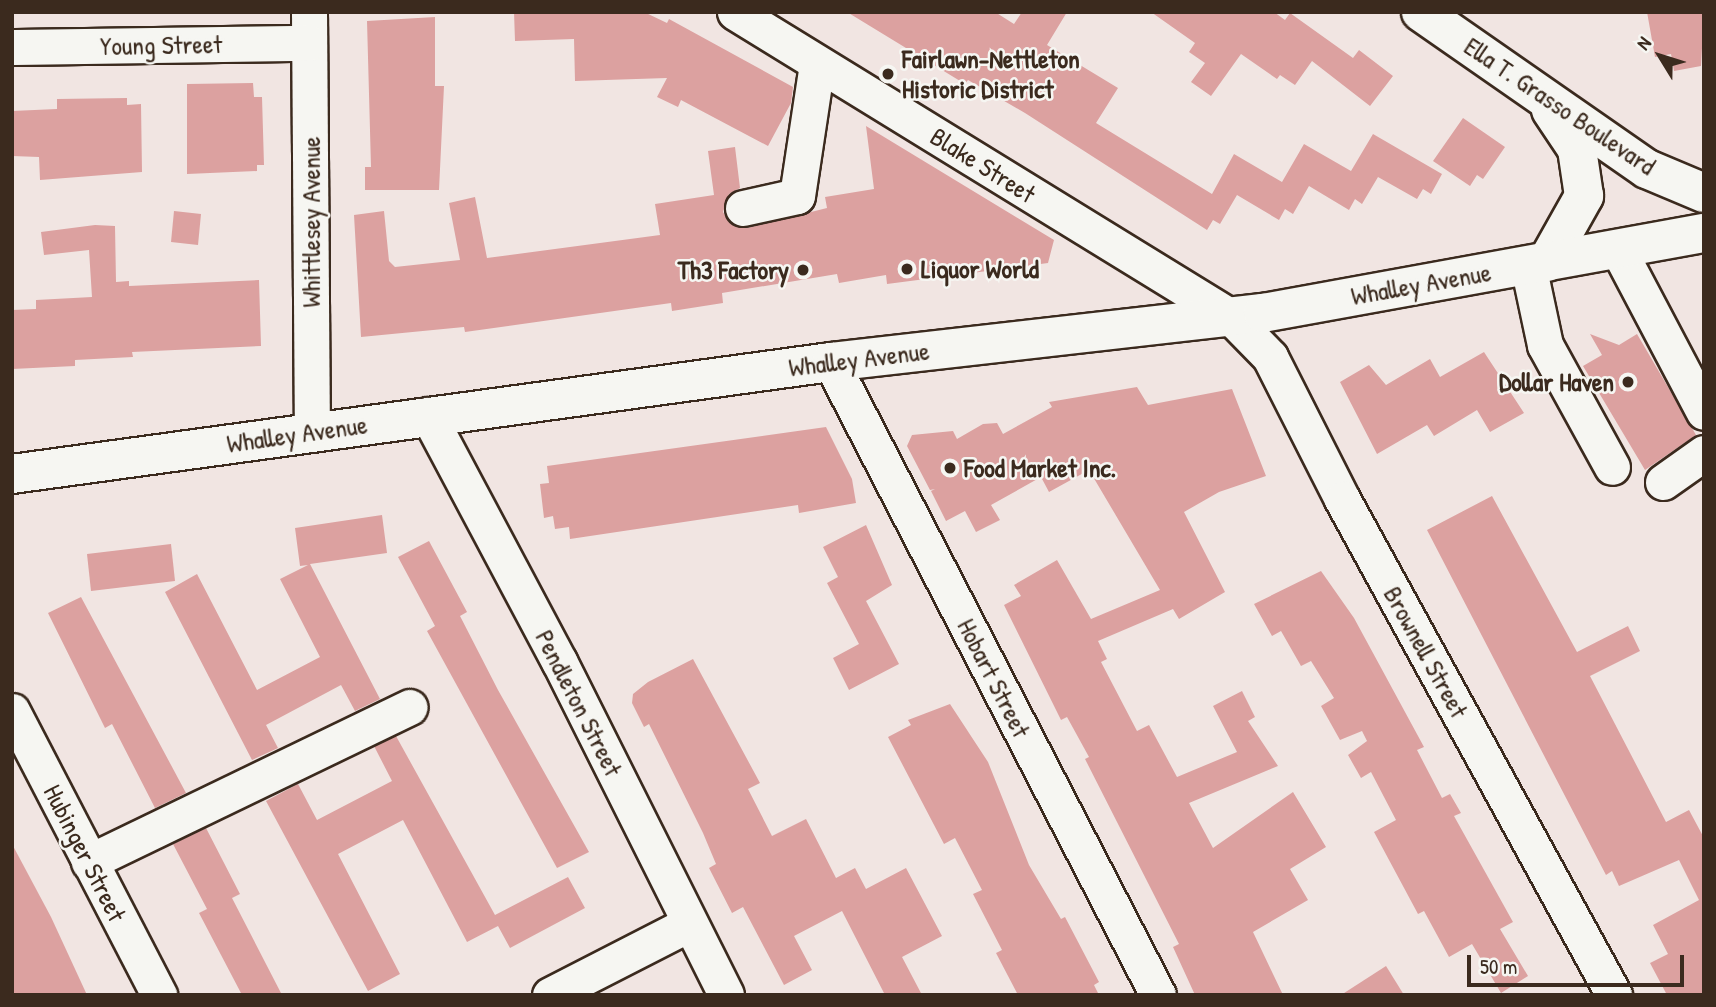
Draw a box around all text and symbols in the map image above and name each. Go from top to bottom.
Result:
north arrow [1625,21,1695,91]
street label: Young Street [100,28,222,62]
street label: Ella T. Grasso Boulevard [1459,30,1661,182]
text: N [1630,31,1657,55]
place label: Fairlawn-Nettleton Historic District [902,43,1080,104]
marker: Fairlawn-Nettleton Historic District [880,66,896,82]
street label: Blake Street [925,121,1041,209]
street label: Whittlesey Avenue [295,136,327,308]
place label: Liquor World [921,253,1039,285]
place label: Th3 Factory [678,254,789,286]
street label: Whalley Avenue [1349,256,1493,312]
marker: Liquor World [899,261,915,277]
marker: Th3 Factory [795,262,811,278]
street label: Whalley Avenue [787,335,931,383]
place label: Dollar Haven [1499,366,1614,398]
marker: Dollar Haven [1620,374,1636,390]
street label: Whalley Avenue [225,409,369,459]
place label: Food Market Inc. [964,452,1116,484]
marker: Food Market Inc. [942,460,958,476]
street label: Brownell Street [1377,581,1475,723]
street label: Hobart Street [951,613,1037,743]
street label: Pendleton Street [529,625,629,781]
street label: Hubinger Street [37,779,133,927]
scale bar [1471,940,1688,984]
text: 50 m [1480,952,1517,981]

